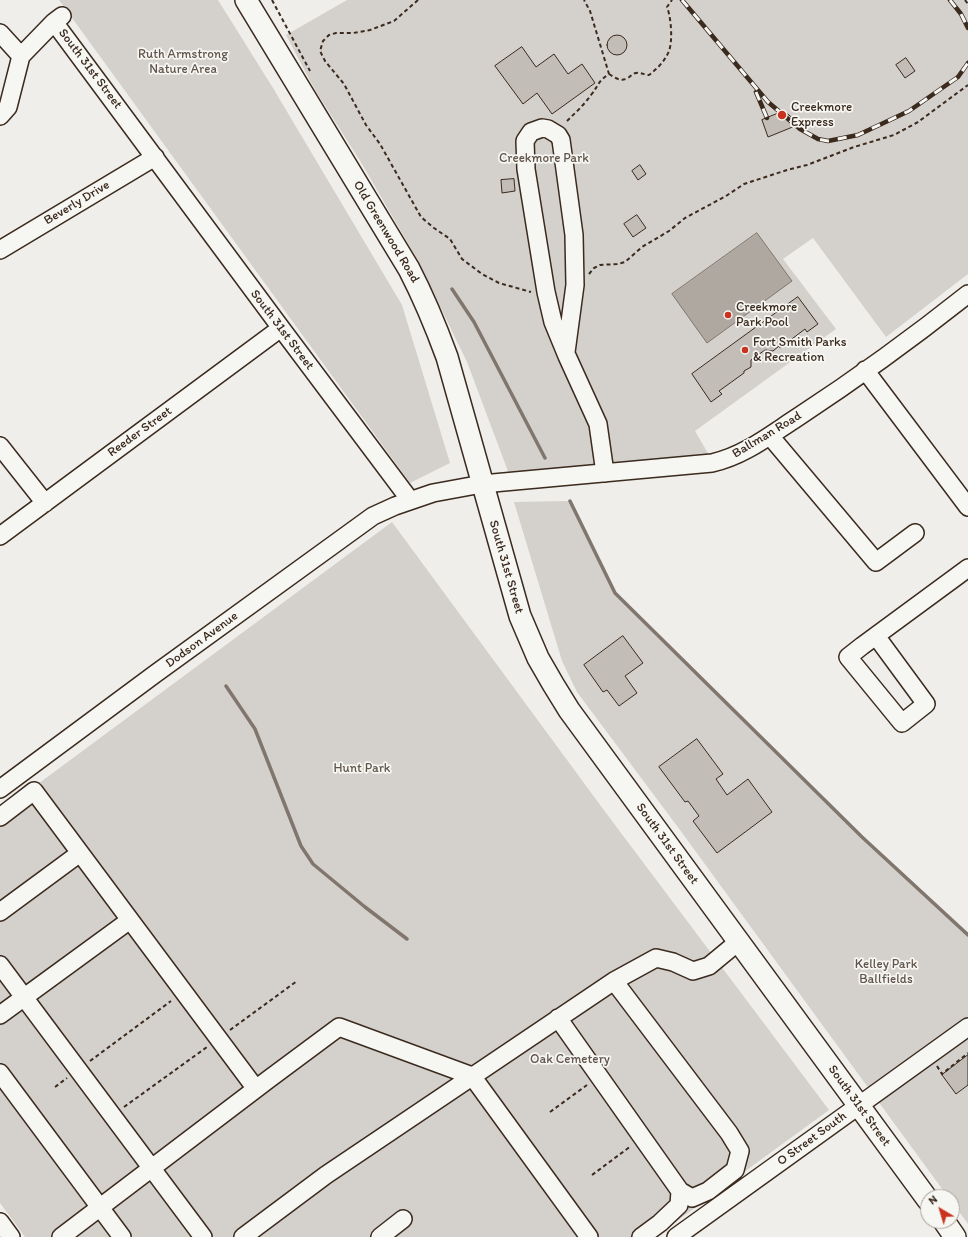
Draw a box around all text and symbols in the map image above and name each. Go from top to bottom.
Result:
street label: South 31st Street [55,26,125,112]
park label: Ruth Armstrong Nature Area [138,47,228,78]
place label: Creekmore Express [791,100,852,131]
marker: Creekmore Express [776,109,788,121]
park label: Creekmore Park [499,151,589,167]
street label: Beverly Drive [41,177,113,229]
street label: Old Greenwood Road [349,178,423,286]
street label: South 31st Street [247,287,317,373]
place label: Creekmore Park Pool [736,300,797,331]
marker: Creekmore Park Pool [723,310,733,320]
place label: Fort Smith Parks & Recreation [753,335,847,366]
marker: Fort Smith Parks & Recreation [740,345,750,355]
street label: Reeder Street [105,403,175,461]
street label: Ballman Road [729,408,805,462]
street label: South 31st Street [485,518,527,616]
street label: Dodson Avenue [163,608,241,672]
park label: Hunt Park [334,761,390,777]
street label: South 31st Street [632,800,702,888]
park label: Kelley Park Ballfields [855,957,917,988]
park label: Oak Cemetery [530,1052,610,1068]
street label: South 31st Street [824,1062,894,1150]
street label: O Street South [774,1109,850,1169]
north arrow [920,1189,960,1229]
text: N [926,1193,940,1207]

